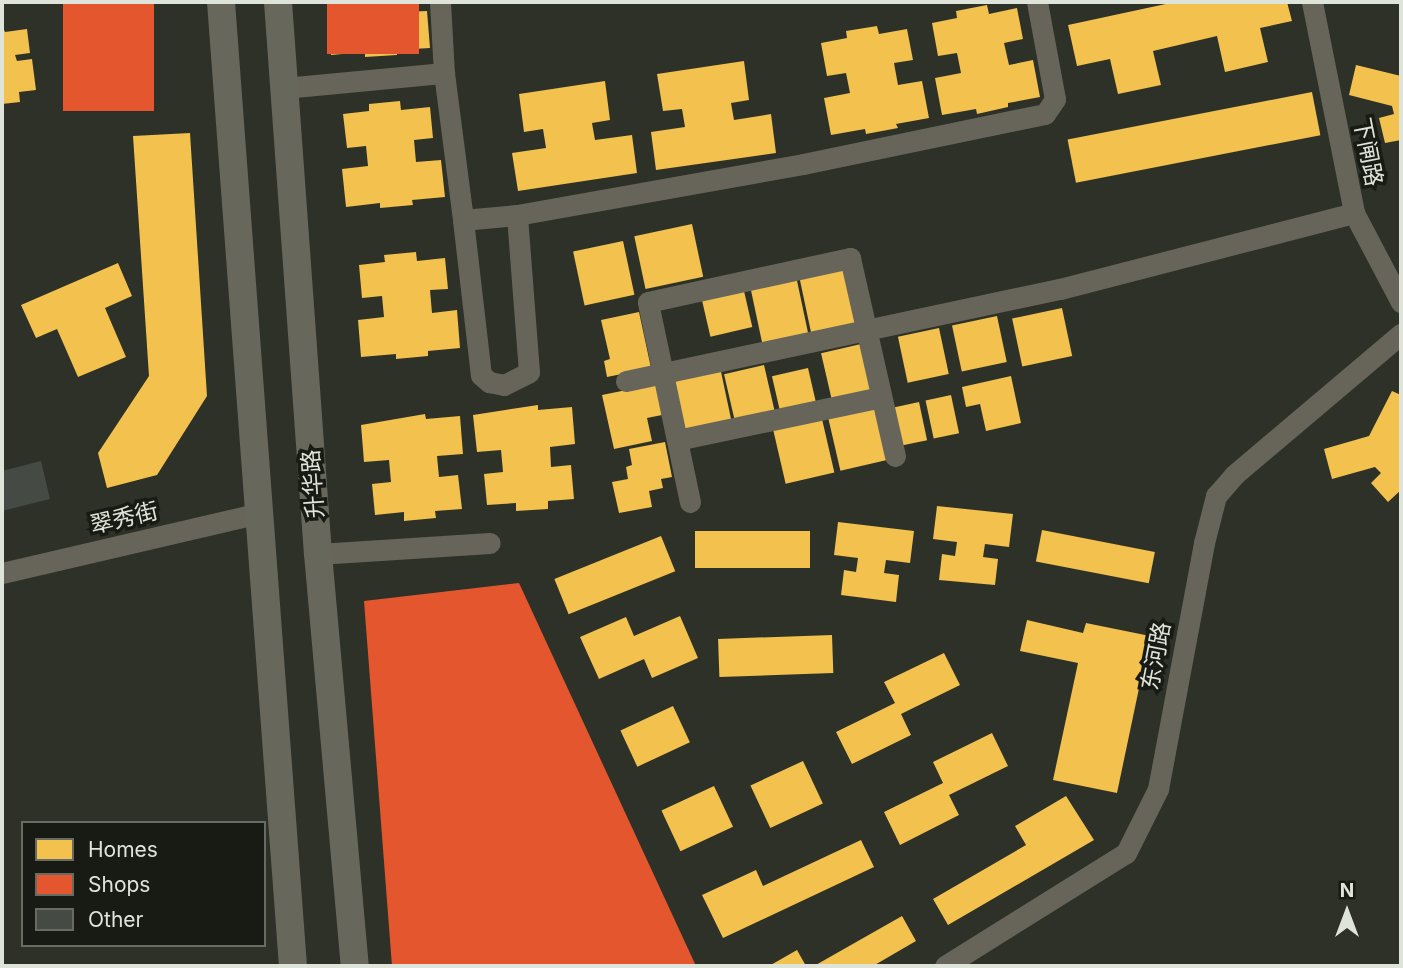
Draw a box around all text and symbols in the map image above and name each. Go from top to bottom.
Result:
street label: 下闸路 [1348,116,1388,188]
street label: 升华路 [297,449,329,519]
street label: 翠秀街 [87,497,161,539]
street label: 东河路 [1136,620,1176,692]
legend [21,821,266,947]
text: Homes [88,837,158,862]
text: Shops [88,872,150,897]
north arrow [1312,877,1382,947]
text: N [1340,879,1354,902]
text: Other [88,907,144,932]

